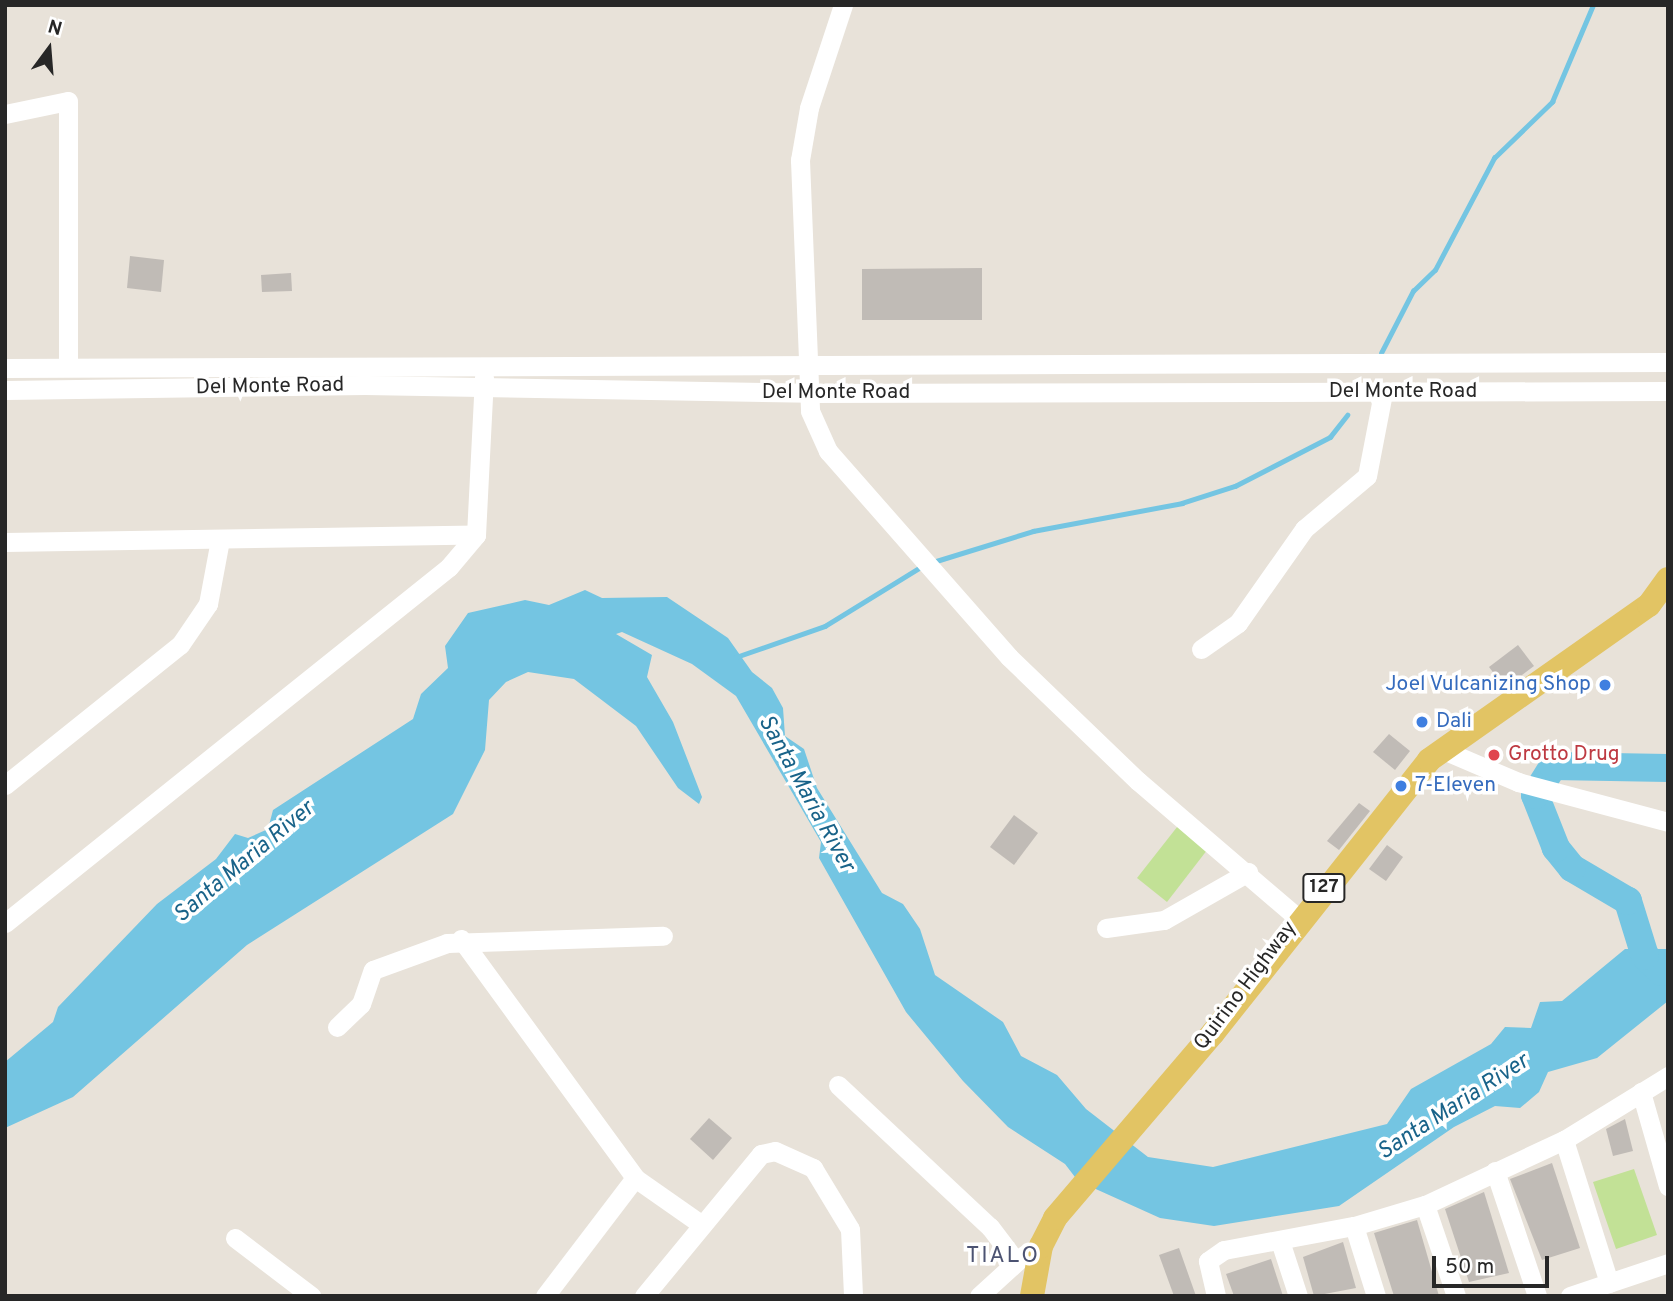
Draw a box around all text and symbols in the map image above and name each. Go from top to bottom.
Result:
north arrow [14,14,84,84]
text: N [45,15,65,42]
street label: Del Monte Road [196,373,344,401]
street label: Del Monte Road [1329,379,1477,405]
street label: Del Monte Road [762,380,910,406]
place label: Joel Vulcanizing Shop [1384,672,1591,698]
marker: Joel Vulcanizing Shop [1597,677,1613,693]
place label: Dali [1436,709,1472,735]
water label: Santa Maria River [751,711,859,877]
marker: Dali [1414,714,1430,730]
place label: Grotto Drug [1508,742,1620,768]
marker: Grotto Drug [1486,747,1502,763]
place label: 7-Eleven [1415,773,1496,799]
marker: 7-Eleven [1393,778,1409,794]
water label: Santa Maria River [169,796,321,930]
road number: 127 [1301,873,1347,904]
street label: Quirino Highway [1189,916,1303,1056]
water label: Santa Maria River [1373,1049,1535,1167]
scale bar [1435,1242,1552,1286]
district label: TIALO [967,1243,1039,1271]
text: 50 m [1445,1254,1494,1281]

